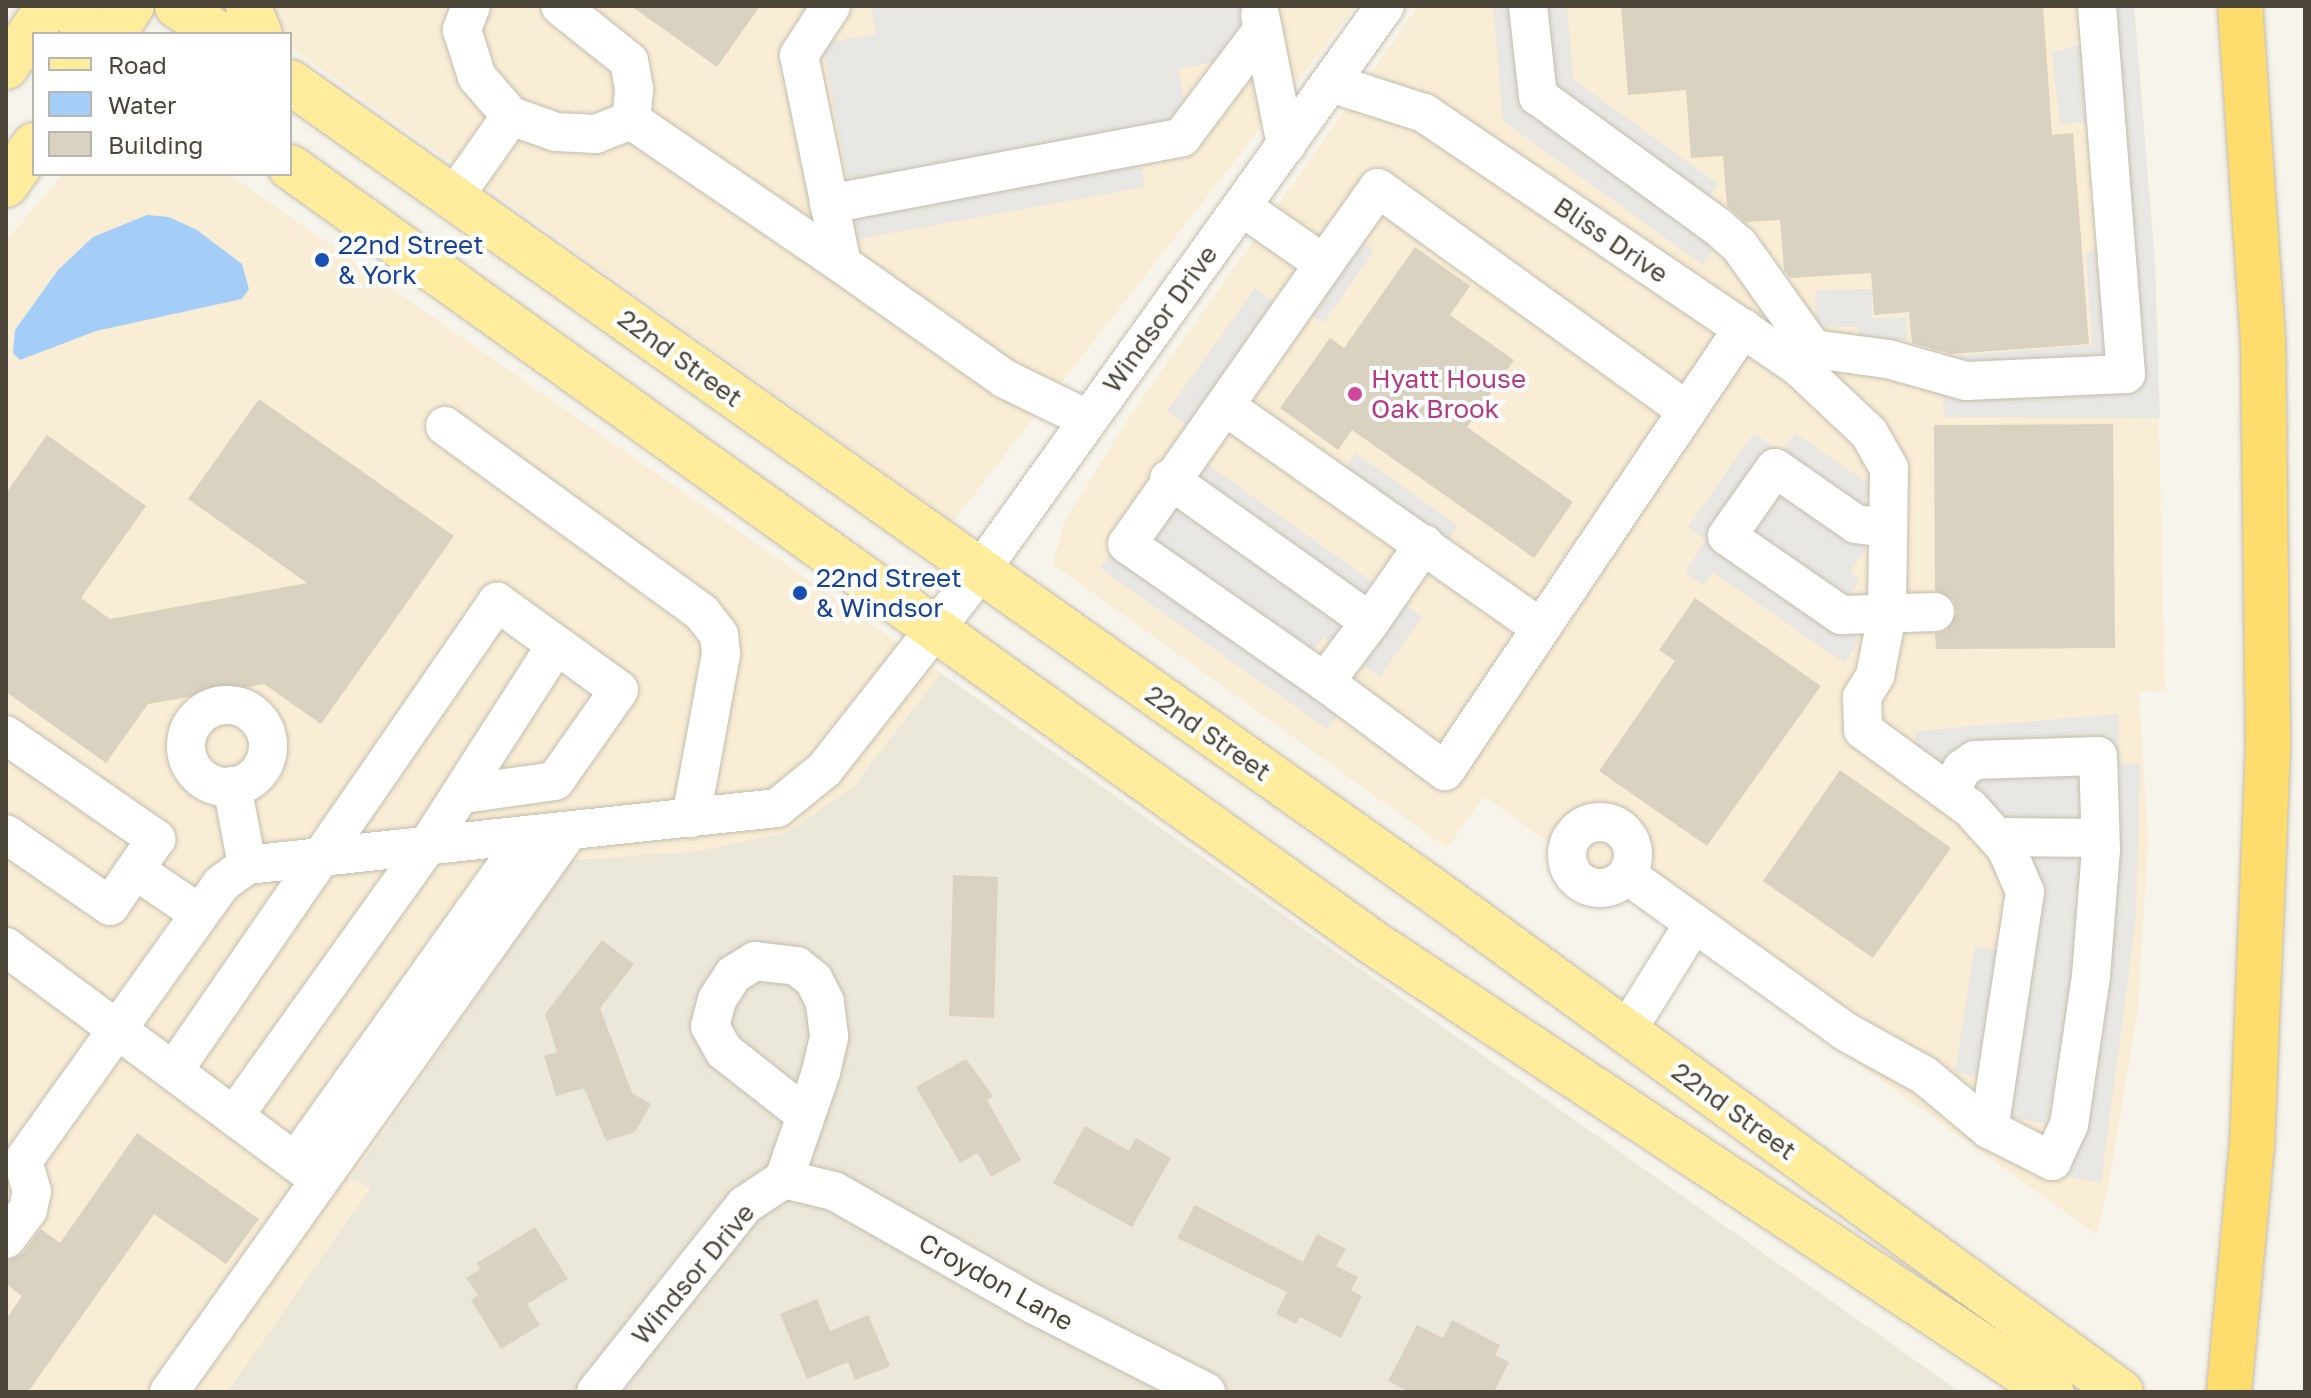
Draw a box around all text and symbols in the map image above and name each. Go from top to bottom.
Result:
legend [32,32,292,176]
text: Road [108,50,167,79]
text: Water [108,90,176,119]
text: Building [108,130,203,159]
street label: Bliss Drive [1548,190,1674,290]
place label: 22nd Street & York [338,229,484,290]
street label: Windsor Drive [1096,239,1224,399]
marker: 22nd Street & York [313,251,331,269]
street label: 22nd Street [612,303,748,413]
place label: Hyatt House Oak Brook [1371,363,1526,424]
marker: Hyatt House Oak Brook [1346,385,1364,403]
place label: 22nd Street & Windsor [816,562,962,624]
marker: 22nd Street & Windsor [791,584,809,602]
street label: 22nd Street [1139,678,1277,788]
street label: 22nd Street [1666,1056,1802,1166]
street label: Windsor Drive [625,1197,761,1351]
street label: Croydon Lane [913,1227,1079,1337]

